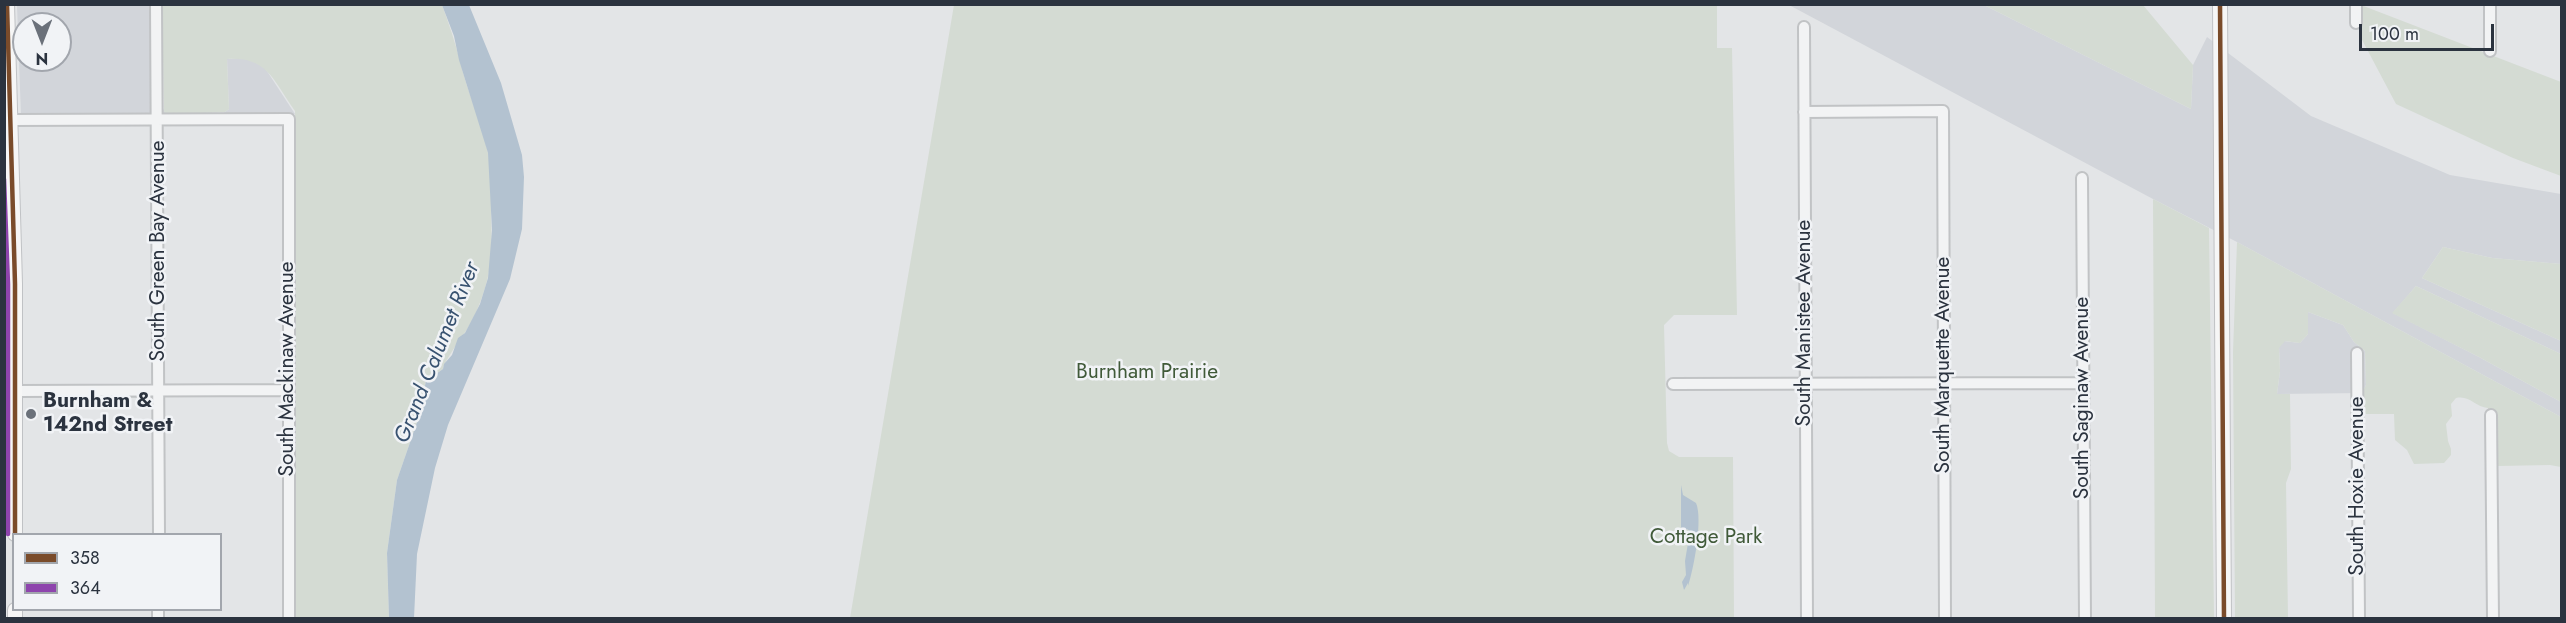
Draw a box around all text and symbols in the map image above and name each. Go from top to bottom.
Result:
north arrow [12,12,72,72]
scale bar [2362,12,2497,50]
text: 100 m [2370,21,2419,47]
text: N [36,47,48,70]
street label: South Green Bay Avenue [146,140,172,362]
street label: South Manistee Avenue [1792,220,1818,426]
street label: South Marquette Avenue [1931,257,1957,473]
water label: Grand Calumet River [390,258,486,448]
street label: South Mackinaw Avenue [275,261,301,477]
street label: South Saginaw Avenue [2070,297,2096,499]
park label: Burnham Prairie [1076,360,1218,386]
place label: Burnham & 142nd Street [43,389,172,439]
street label: South Hoxie Avenue [2345,396,2371,576]
marker: Burnham & 142nd Street [24,407,38,421]
park label: Cottage Park [1650,525,1762,551]
legend [12,533,222,611]
text: 358 [70,545,100,571]
text: 364 [70,575,101,601]

